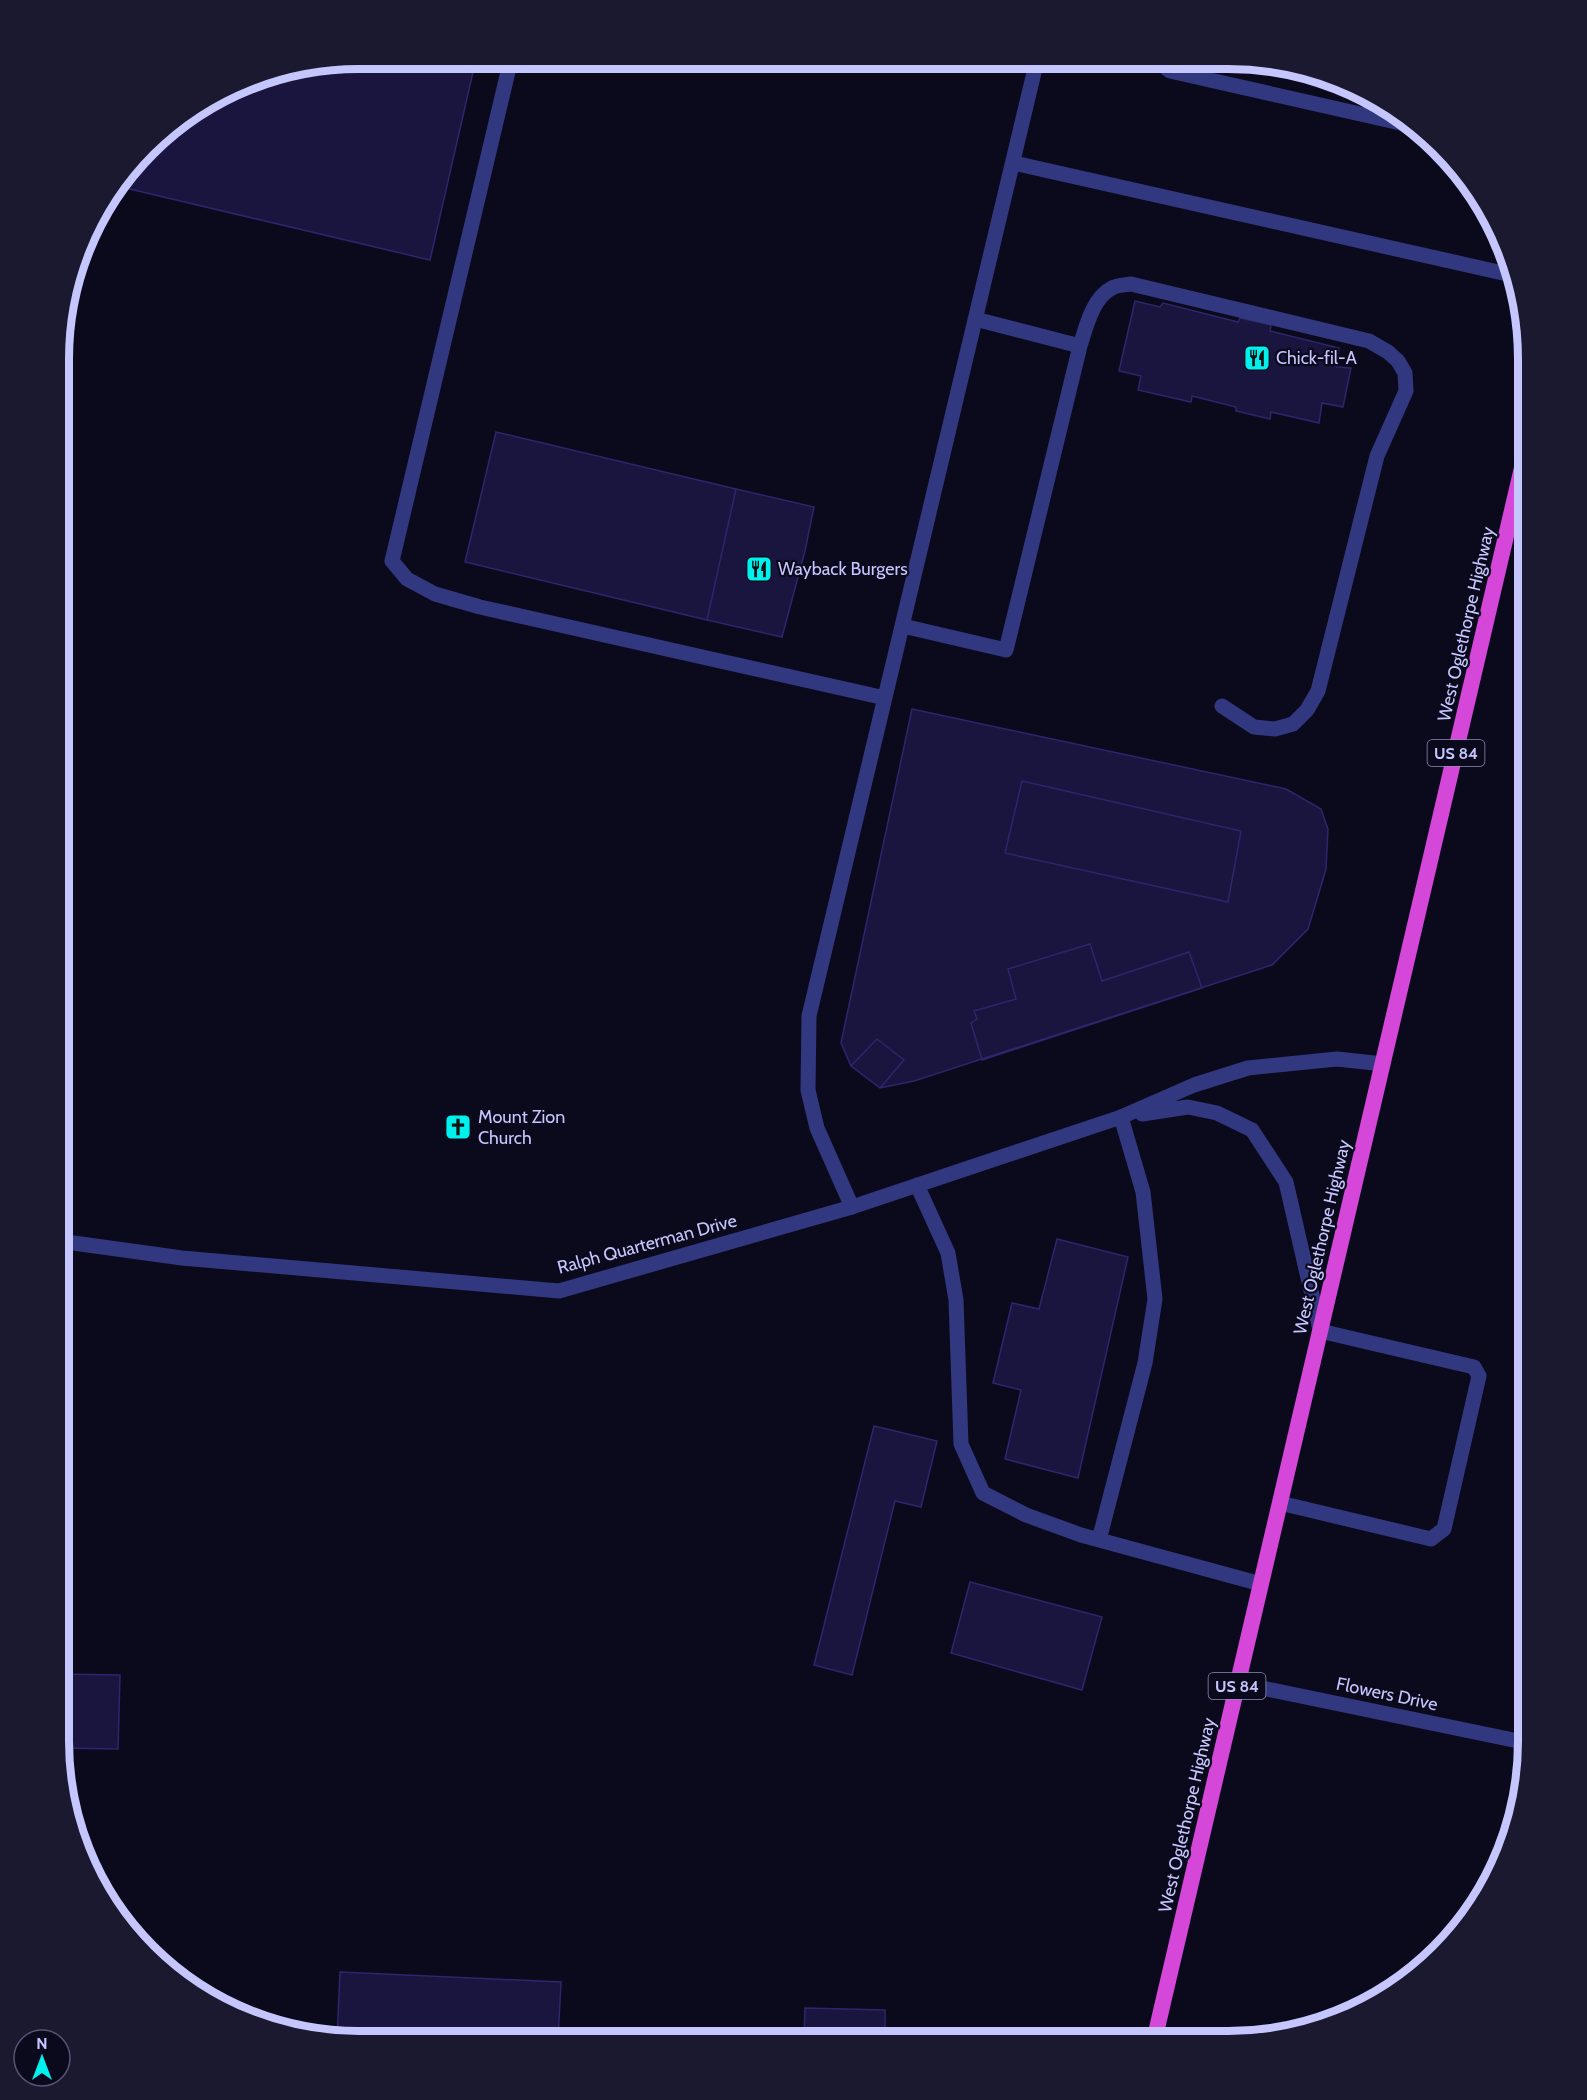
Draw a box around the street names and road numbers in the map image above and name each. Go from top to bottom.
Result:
street label: West Oglethorpe Highway [1433,524,1499,724]
road number: US 84 [1428,740,1484,766]
street label: West Oglethorpe Highway [1289,1137,1355,1337]
street label: Ralph Quarterman Drive [555,1209,739,1279]
road number: US 84 [1208,1673,1266,1699]
street label: Flowers Drive [1334,1673,1440,1715]
street label: West Oglethorpe Highway [1154,1715,1220,1915]

